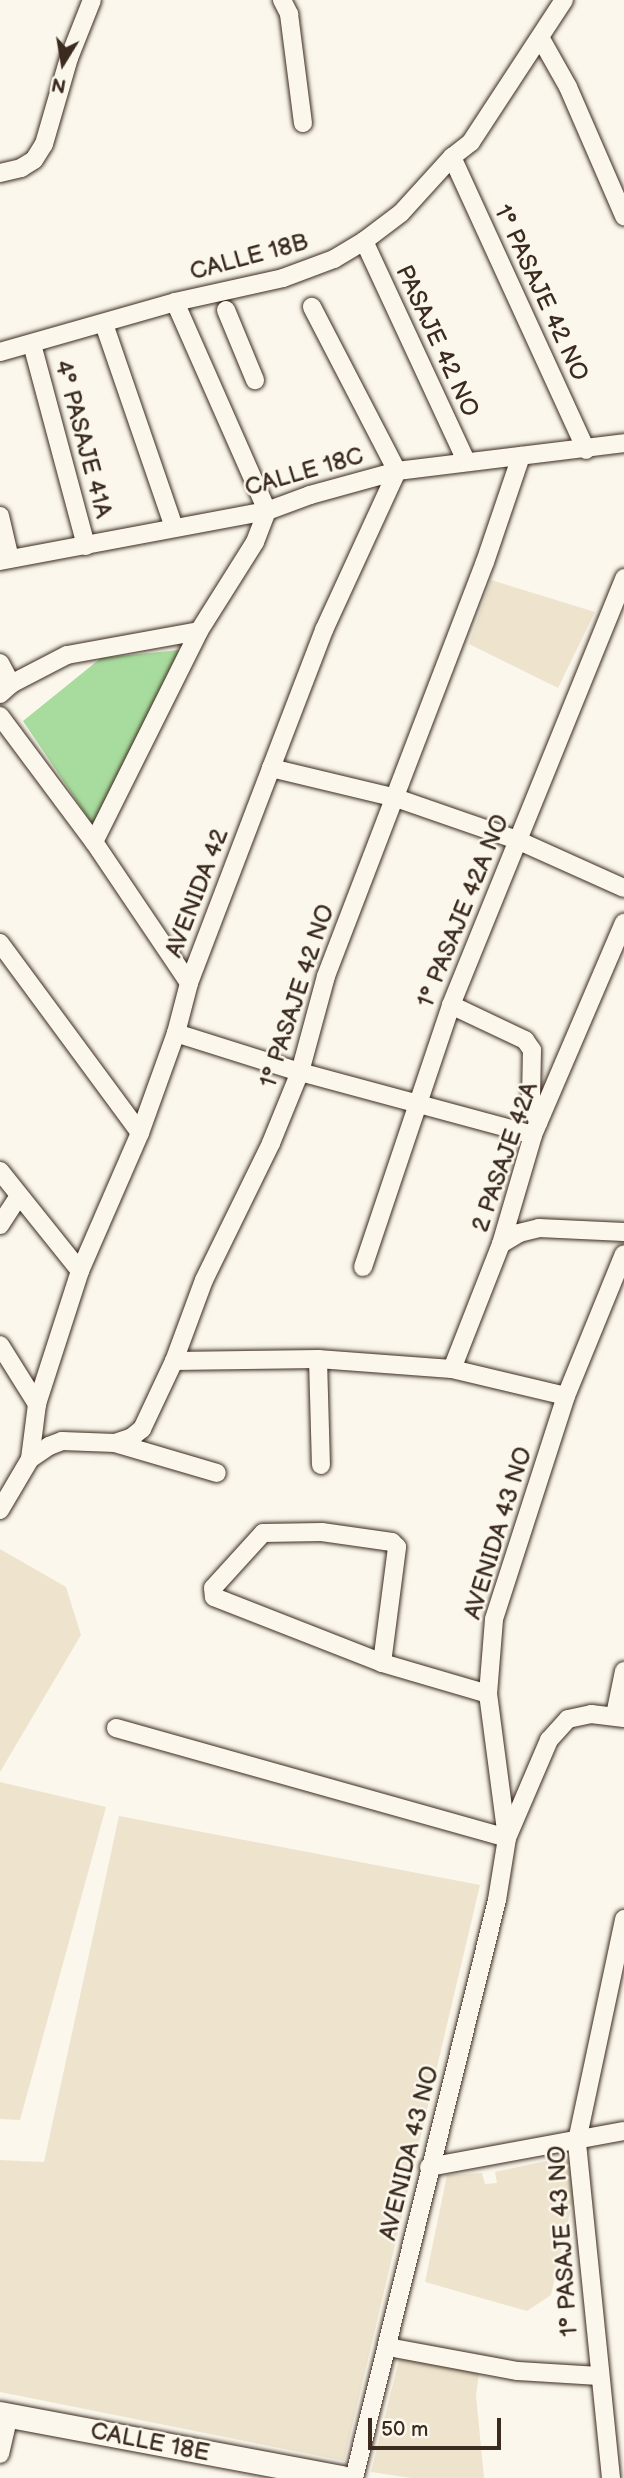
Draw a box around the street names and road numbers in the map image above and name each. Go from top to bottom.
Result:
street label: 1° PASAJE 42 NO [488,200,594,386]
street label: CALLE 18B [187,227,311,287]
street label: PASAJE 42 NO [389,261,485,421]
street label: 4° PASAJE 41A [48,357,118,521]
street label: CALLE 18C [241,441,367,503]
street label: 1° PASAJE 42A NO [411,810,515,1012]
street label: AVENIDA 42 [159,825,235,961]
street label: 1° PASAJE 42 NO [254,901,340,1091]
street label: 2 PASAJE 42A [466,1078,544,1236]
street label: AVENIDA 43 NO [458,1443,538,1623]
street label: AVENIDA 43 NO [373,2063,445,2243]
street label: 1° PASAJE 43 NO [542,2144,584,2338]
street label: CALLE 18E [88,2416,212,2468]

